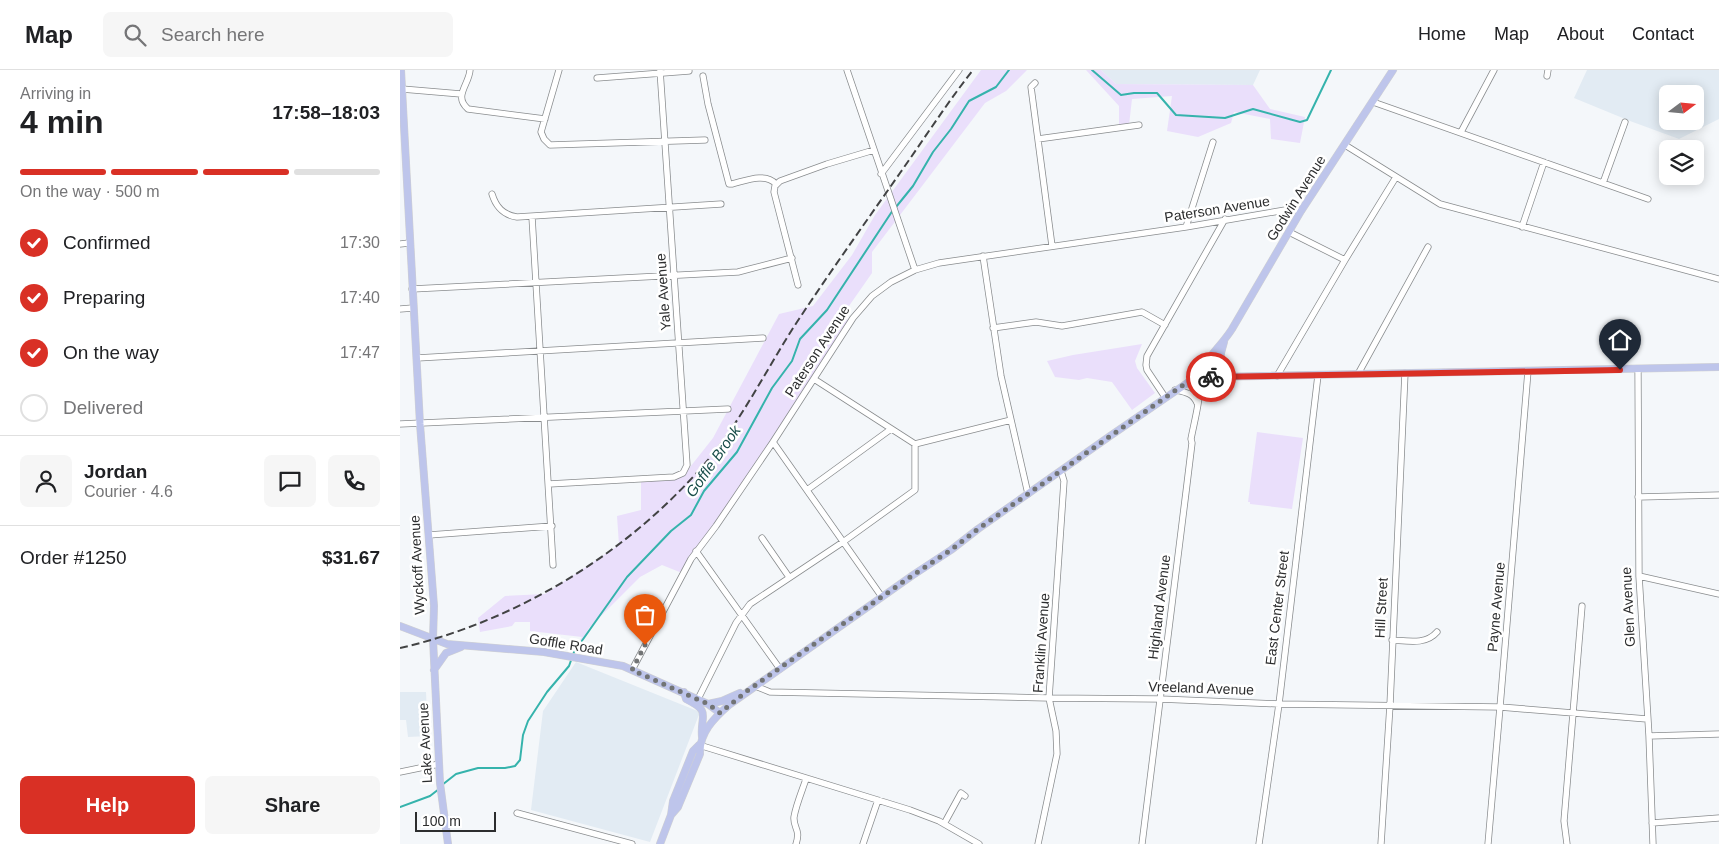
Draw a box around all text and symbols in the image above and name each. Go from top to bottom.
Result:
search box [103,12,453,57]
text: Map [25,21,73,48]
icon: search [121,21,149,49]
text: Search here [161,24,265,45]
text: Home [1418,24,1466,44]
text: Map [1494,24,1529,44]
text: About [1557,24,1604,44]
text: Contact [1632,24,1694,44]
text: Arriving in [20,85,91,102]
north arrow [1659,85,1704,130]
map controls [1659,85,1704,185]
text: 17:58–18:03 [272,102,380,123]
text: 4 min [20,104,104,140]
button: layers [1659,140,1704,185]
street label: Godwin Avenue [1263,152,1329,244]
text: On the way · 500 m [20,183,160,200]
street label: Paterson Avenue [1163,193,1271,225]
icon: check [20,229,48,257]
text: Confirmed [63,232,151,253]
text: 17:30 [340,234,380,251]
street label: Yale Avenue [652,253,674,331]
icon: check [20,284,48,312]
text: Preparing [63,287,145,308]
text: 17:40 [340,289,380,306]
street label: Paterson Avenue [781,302,853,400]
pin [1599,319,1641,370]
icon: home [1606,326,1634,354]
icon: check [20,339,48,367]
text: On the way [63,342,159,363]
text: 17:47 [340,344,380,361]
courier [1186,352,1236,402]
icon: bike [1197,363,1225,391]
text: Delivered [63,397,143,418]
water label: Goffle Brook [682,421,745,500]
button: person [20,455,72,507]
button: chat [264,455,316,507]
button: phone [328,455,380,507]
text: Jordan [84,461,147,482]
text: Courier · 4.6 [84,483,173,500]
street label: Wyckoff Avenue [406,515,428,615]
text: Order #1250 [20,547,127,568]
text: $31.67 [322,547,380,568]
street label: East Center Street [1262,550,1292,666]
street label: Highland Avenue [1145,553,1173,660]
street label: Payne Avenue [1484,561,1508,653]
street label: Glen Avenue [1618,566,1638,647]
street label: Hill Street [1371,577,1391,639]
street label: Franklin Avenue [1030,592,1052,694]
pin [624,594,666,645]
icon: bag [631,601,659,629]
street label: Goffle Road [528,630,604,658]
street label: Vreeland Avenue [1148,678,1254,698]
street label: Lake Avenue [415,702,435,784]
button: Help [20,776,195,834]
button: Share [205,776,380,834]
scale bar [415,809,496,832]
text: 100 m [422,813,461,829]

